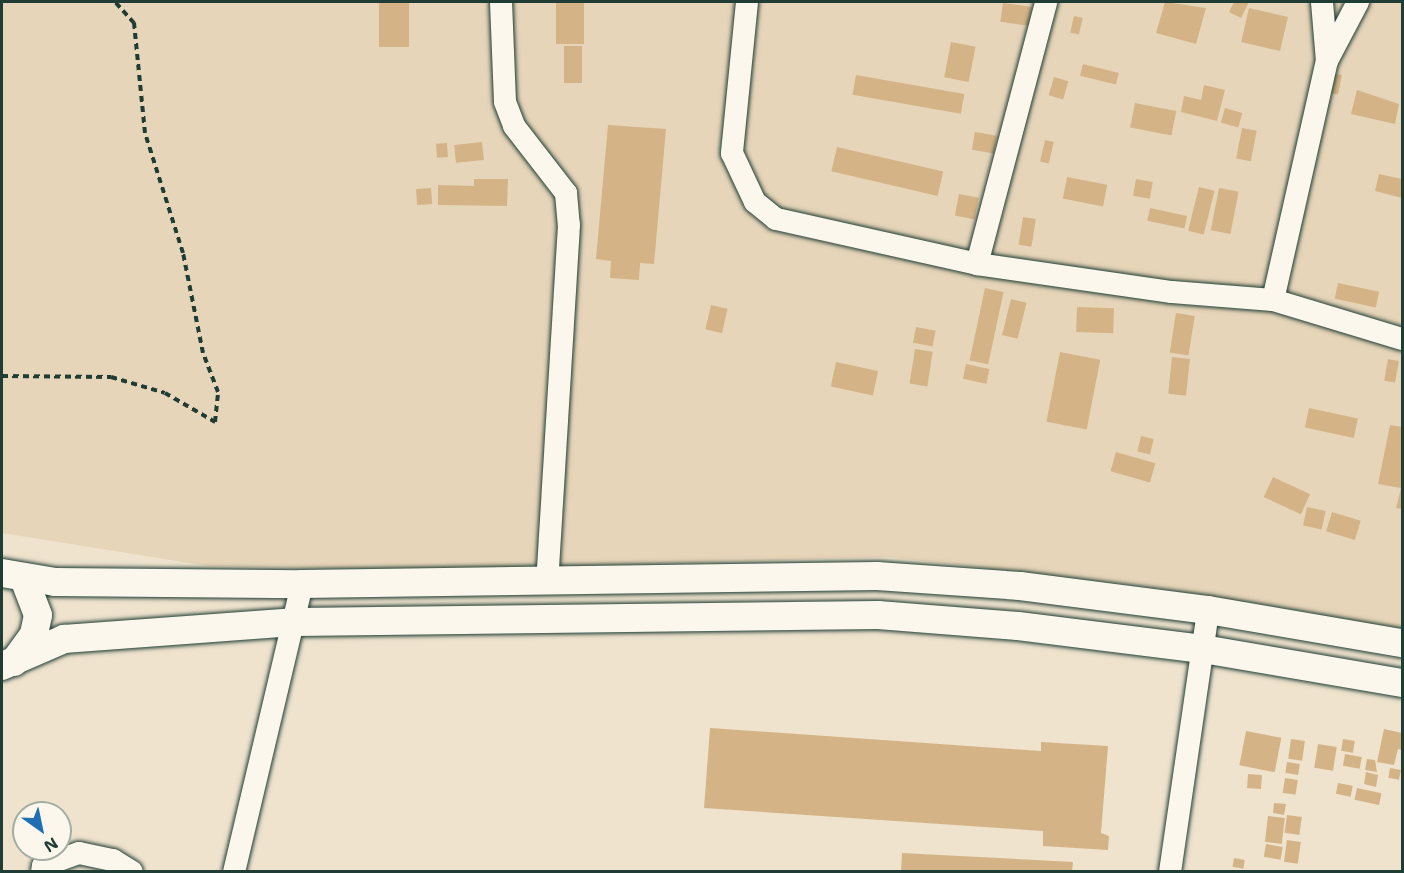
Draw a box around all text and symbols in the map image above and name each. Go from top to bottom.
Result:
north arrow [12,801,72,861]
text: N [40,833,62,857]

